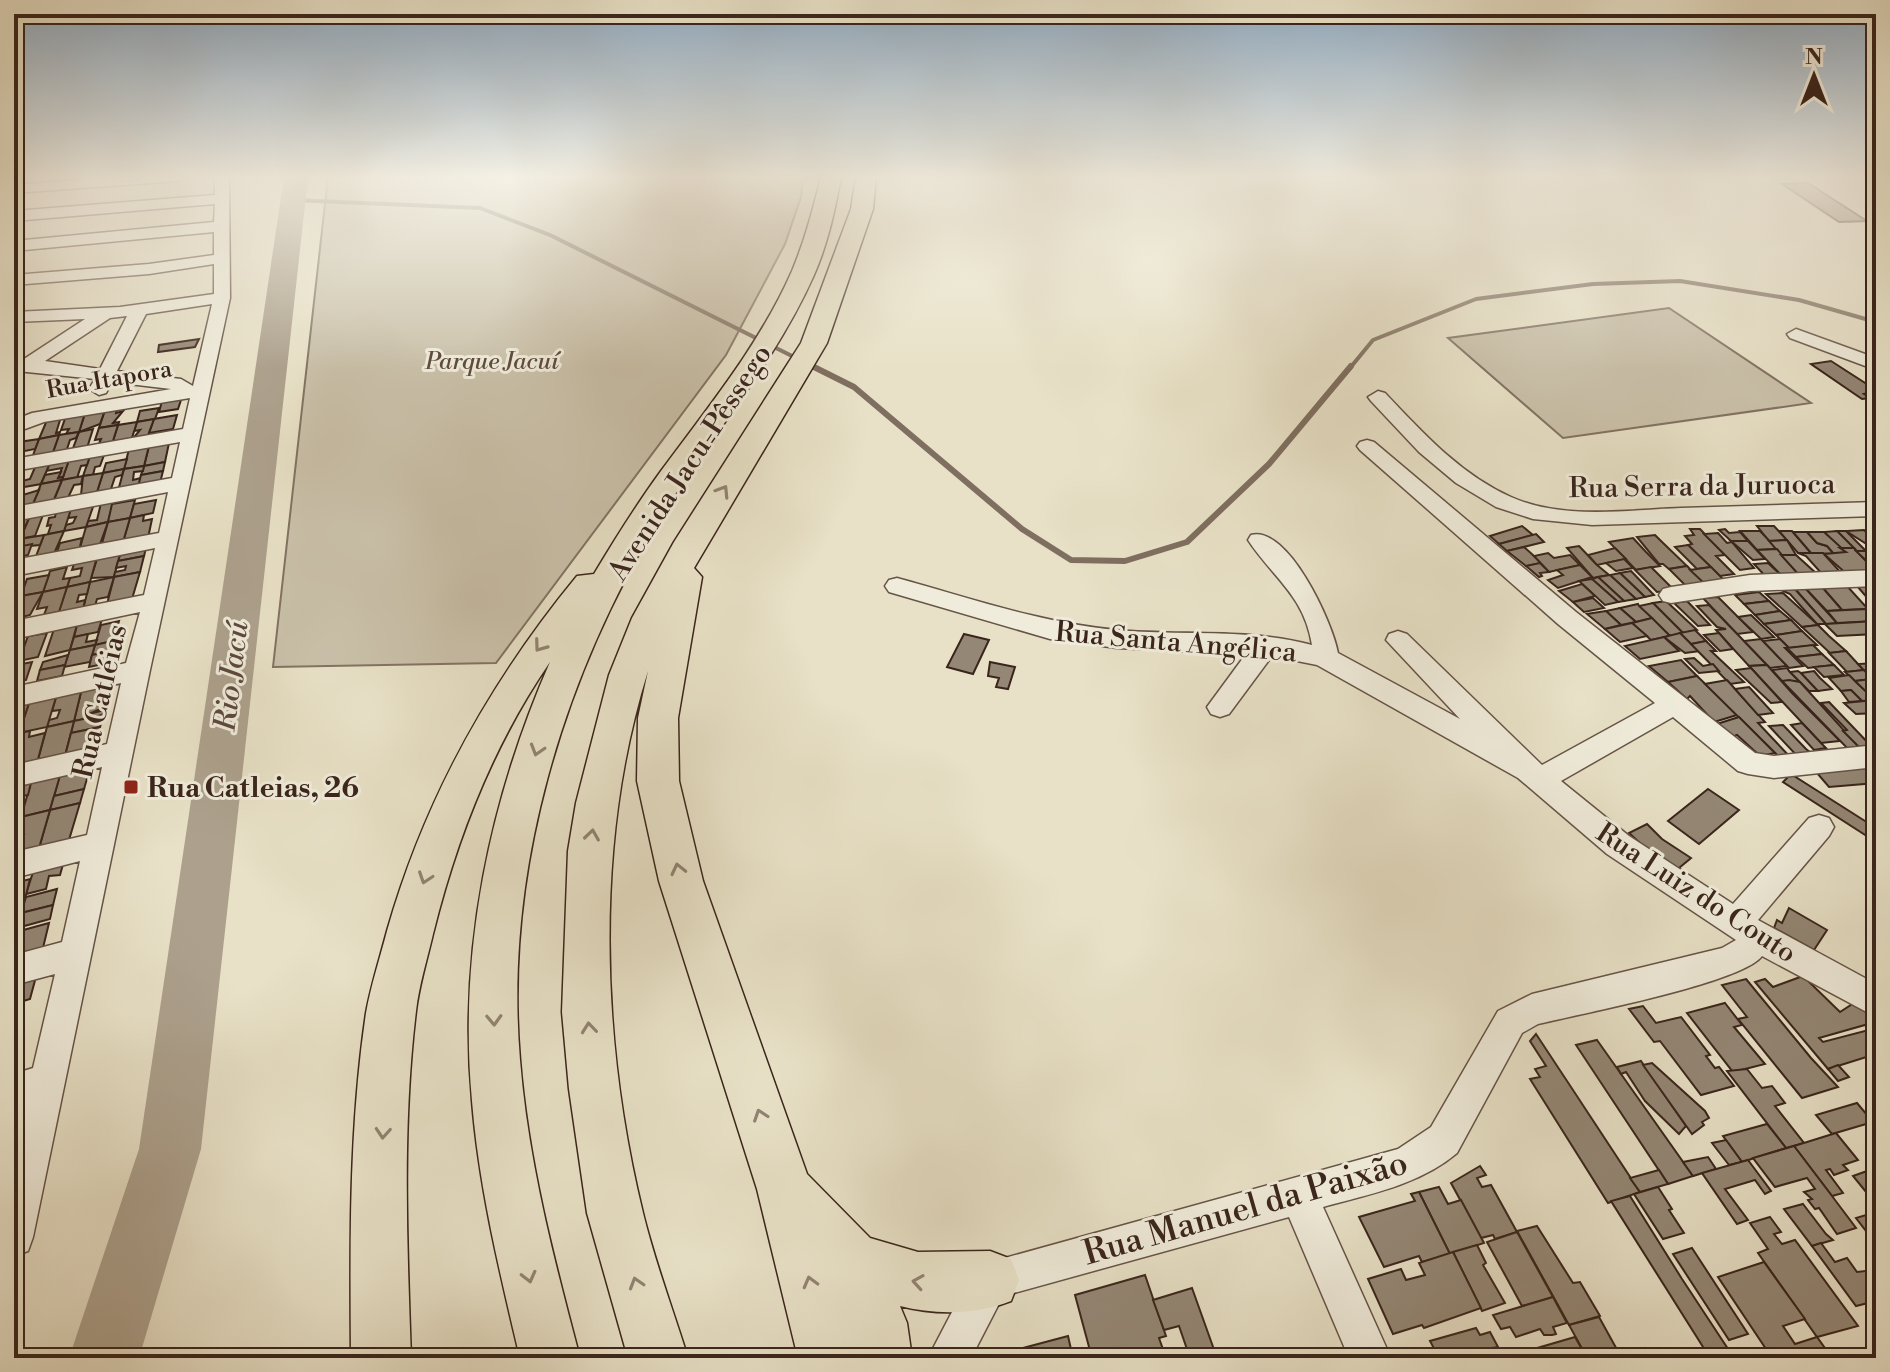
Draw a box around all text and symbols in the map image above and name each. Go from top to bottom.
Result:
north arrow [1774,36,1854,116]
text: N [1805,44,1823,71]
street label: Avenida Jacu-Pêssego [600,338,780,588]
park label: Parque Jacuí [424,347,561,377]
street label: Rua Itapora [44,354,175,406]
street label: Rua Serra da Juruoca [1568,467,1836,506]
one-way arrow [714,485,729,500]
street label: Rua Santa Angélica [1054,614,1299,671]
water label: Rio Jacú [206,618,258,734]
street label: Rua Catléias [66,621,135,782]
one-way arrow [535,637,549,652]
one-way arrow [530,742,546,756]
place label: Rua Catleias, 26 [147,771,359,806]
marker: Rua Catleias, 26 [122,778,140,796]
street label: Rua Luiz do Couto [1589,815,1803,971]
one-way arrow [583,828,600,842]
one-way arrow [670,862,687,876]
one-way arrow [419,870,435,884]
one-way arrow [485,1014,502,1027]
one-way arrow [580,1021,597,1034]
one-way arrow [753,1109,769,1123]
one-way arrow [375,1127,392,1140]
street label: Rua Manuel da Paixão [1078,1142,1413,1275]
one-way arrow [520,1269,537,1283]
one-way arrow [911,1274,925,1291]
one-way arrow [803,1276,819,1290]
one-way arrow [629,1277,645,1291]

